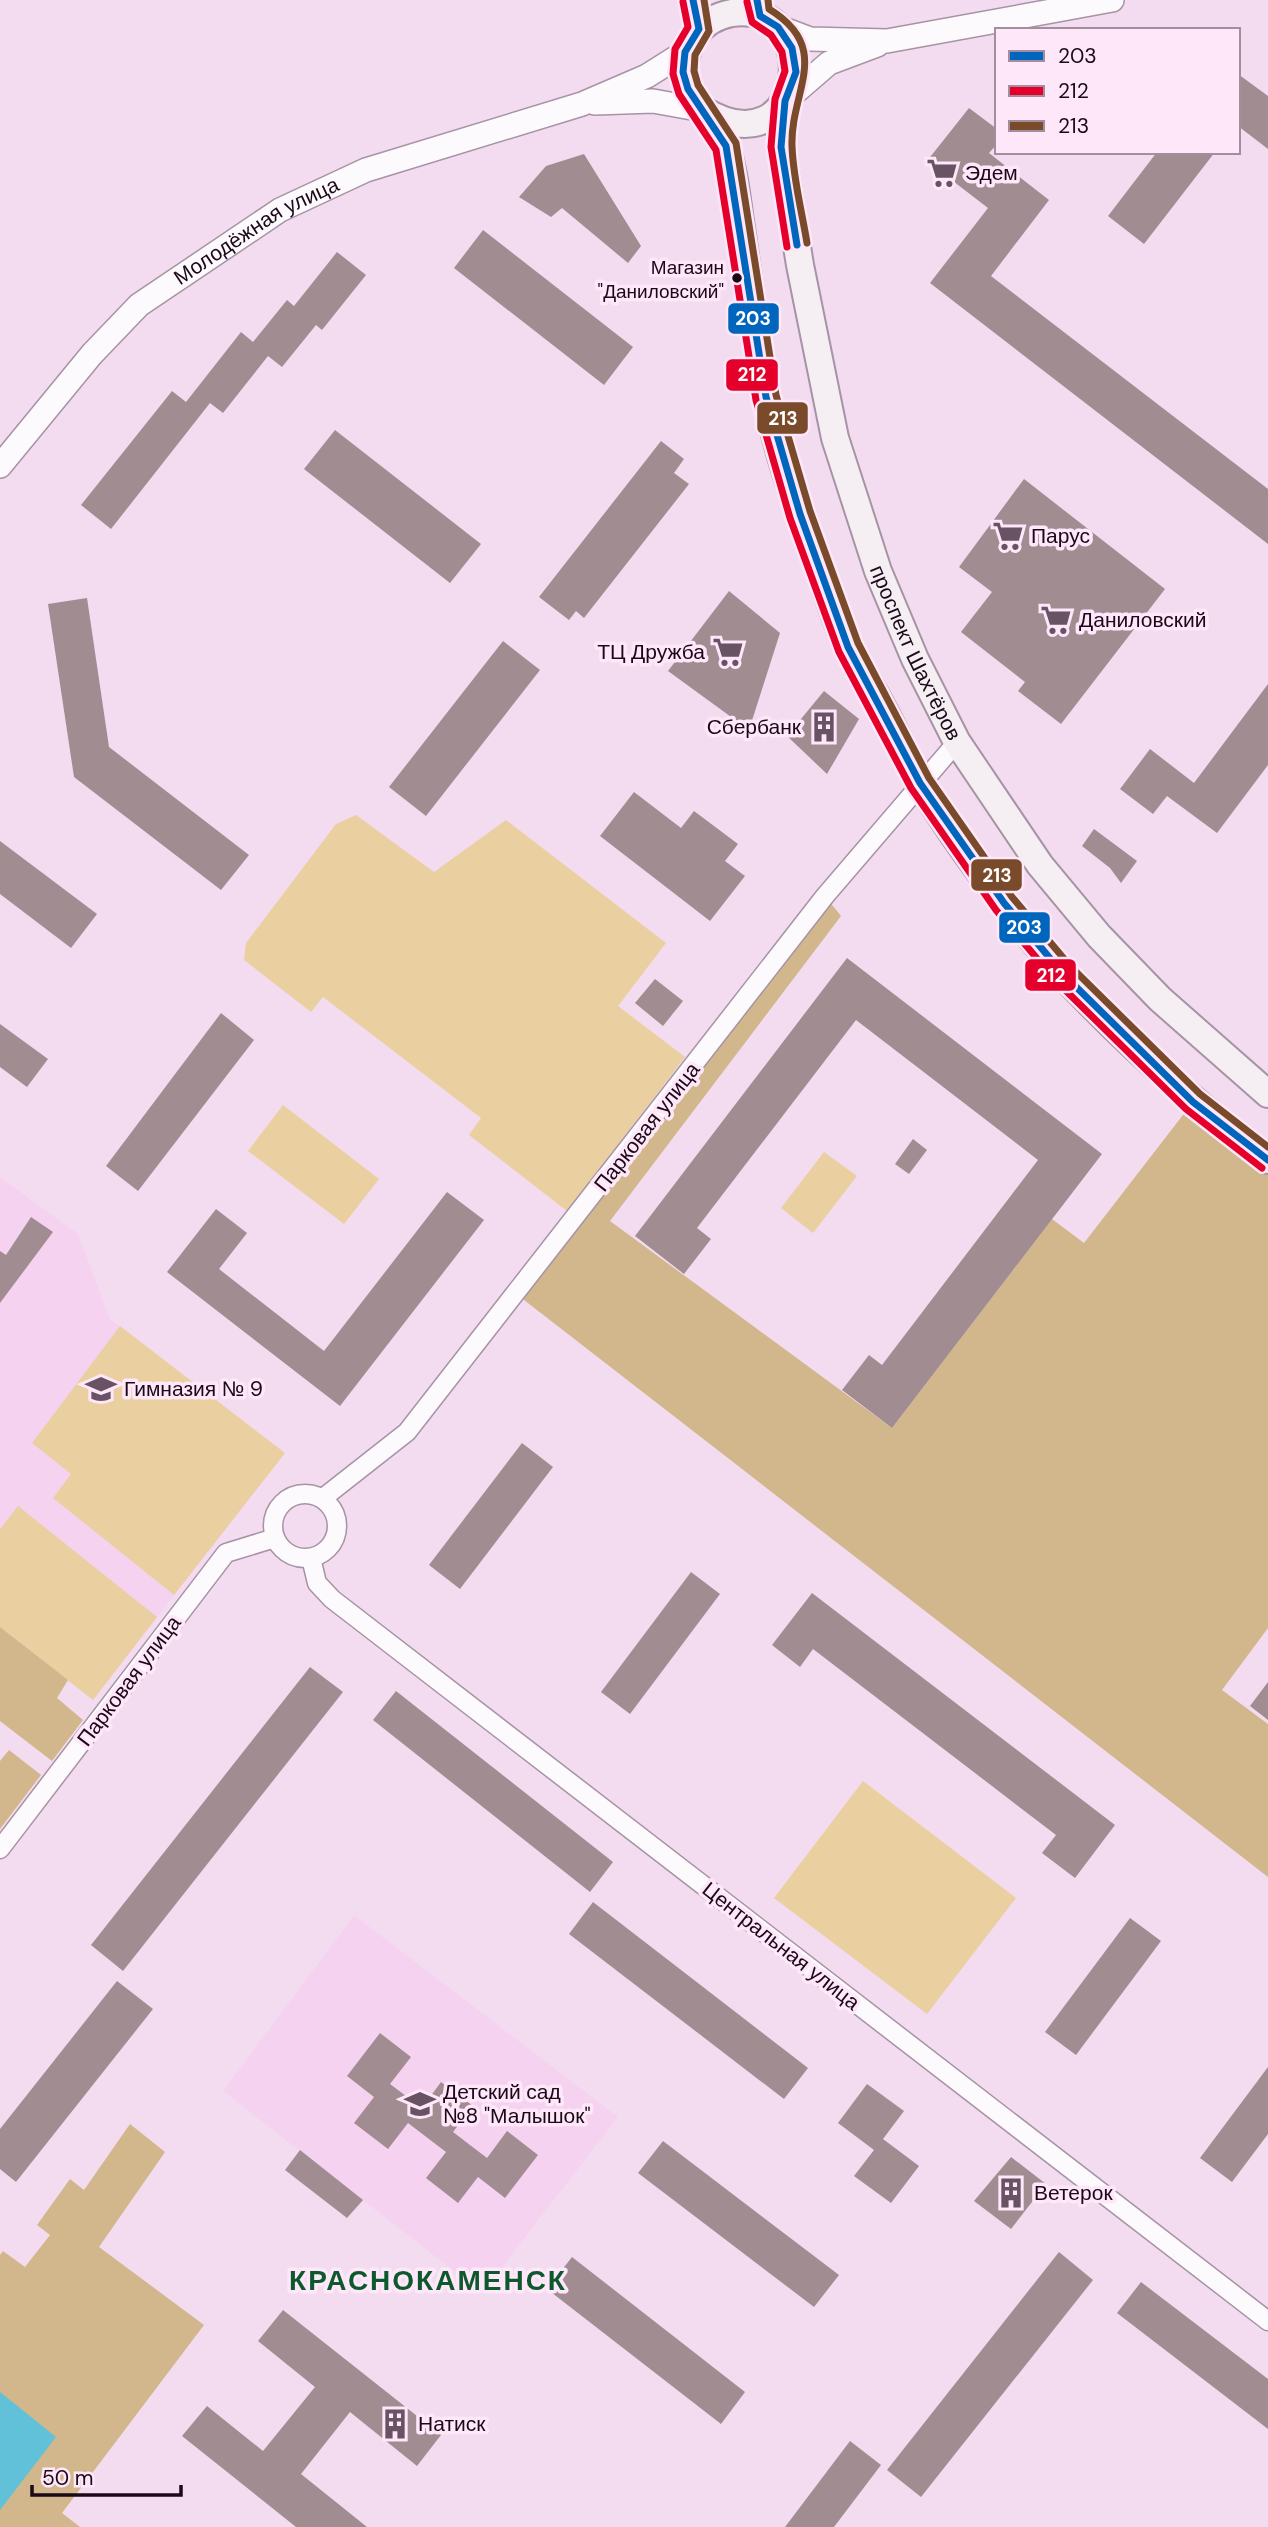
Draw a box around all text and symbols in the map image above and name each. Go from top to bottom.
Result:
legend [995,28,1240,154]
text: 203 [1058,42,1097,70]
text: 212 [1058,77,1089,105]
text: 213 [1058,112,1089,140]
supermarket icon: Эдем [925,156,959,190]
place label: Эдем [965,159,1018,187]
street label: Молодёжная улица [168,170,344,292]
place label: Магазин "Даниловский" [598,255,724,304]
marker: Магазин "Даниловский" [730,271,744,285]
line badge: 203 [727,302,780,335]
text: 203 [735,306,771,331]
line badge: 212 [725,358,779,392]
text: 212 [738,362,766,387]
line badge: 213 [756,401,809,435]
text: 213 [768,406,798,431]
supermarket icon: Парус [991,519,1025,553]
place label: Парус [1031,522,1090,550]
street label: проспект Шахтёров [863,561,968,745]
supermarket icon: Даниловский [1039,603,1073,637]
place label: Даниловский [1079,606,1206,634]
supermarket icon: ТЦ Дружба [711,635,745,669]
place label: ТЦ Дружба [597,638,705,666]
building icon: Сбербанк [807,710,841,744]
place label: Сбербанк [707,713,802,741]
line badge: 213 [970,858,1023,892]
text: 213 [982,863,1012,888]
line badge: 203 [998,911,1051,944]
text: 203 [1006,915,1042,940]
line badge: 212 [1024,958,1077,992]
text: 212 [1037,963,1065,988]
street label: Парковая улица [588,1056,707,1197]
school or university icon: Гимназия № 9 [84,1372,118,1406]
place label: Гимназия № 9 [124,1375,263,1403]
street label: Парковая улица [71,1610,188,1752]
street label: Центральная улица [696,1876,866,2017]
place label: Детский сад №8 "Малышок" [443,2078,591,2130]
school or university icon: Детский сад №8 "Малышок" [403,2087,437,2121]
building icon: Ветерок [994,2176,1028,2210]
place label: Ветерок [1034,2179,1113,2207]
district label: КРАСНОКАМЕНСК [289,2262,567,2299]
building icon: Натиск [378,2407,412,2441]
place label: Натиск [418,2410,486,2438]
scale bar [32,2454,180,2498]
text: 50 m [42,2464,93,2492]

